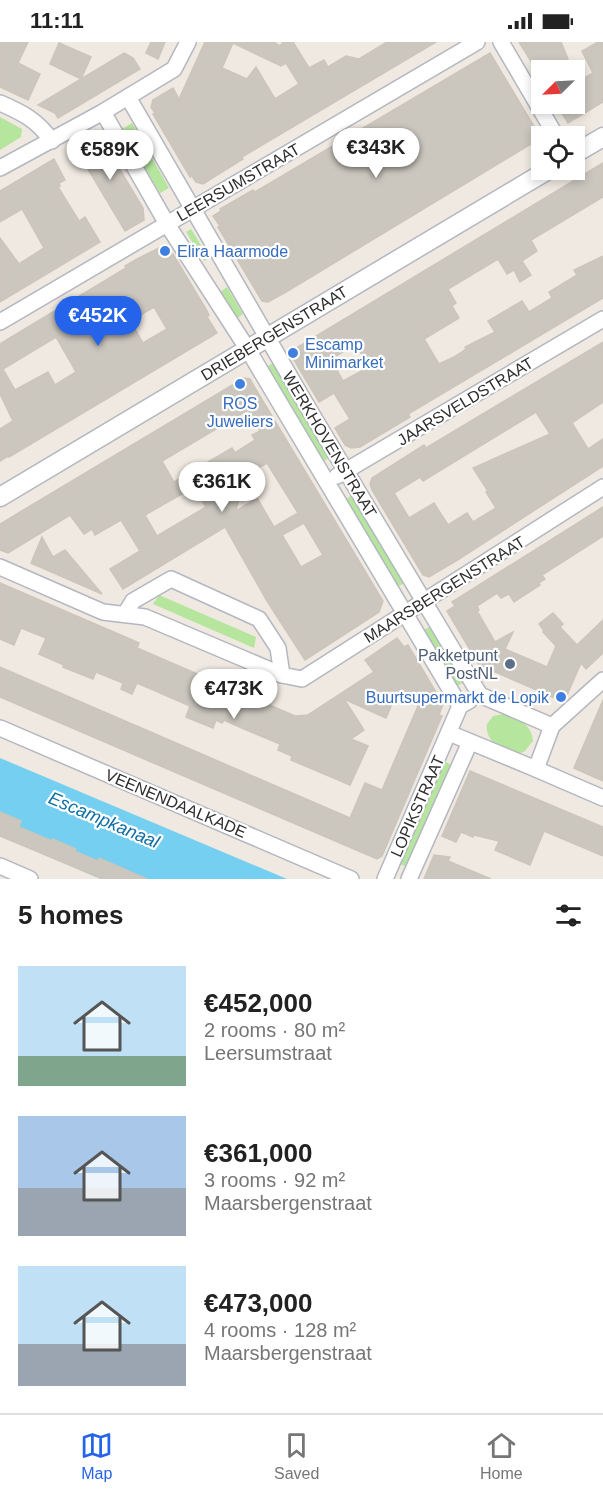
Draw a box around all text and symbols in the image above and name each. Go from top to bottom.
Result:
text: 11:11 [30,8,84,33]
north arrow [531,60,585,114]
map controls [531,60,585,180]
button: locate [531,126,585,180]
pin: €343K [334,128,418,179]
pin: €589K [68,130,152,181]
text: €343K [347,136,405,158]
text: €589K [81,138,139,160]
street label: LEERSUMSTRAAT [174,140,303,225]
place label: Elira Haarmode [177,243,288,260]
marker: Elira Haarmode [158,244,172,258]
street label: DRIEBERGENSTRAAT [198,283,351,384]
pin: €452K [56,296,140,347]
text: €452K [69,304,127,326]
place label: Escamp Minimarket [305,336,384,371]
marker: Escamp Minimarket [286,346,300,360]
street label: JAARSVELDSTRAAT [394,354,536,449]
street label: WERKHOVENSTRAAT [279,368,380,520]
marker: ROS Juweliers [233,377,247,391]
place label: ROS Juweliers [207,395,273,430]
pin: €361K [180,462,264,513]
text: €361K [193,470,251,492]
street label: MAARSBERGENSTRAAT [361,533,528,646]
place label: Pakketpunt PostNL [418,647,499,682]
marker: Pakketpunt PostNL [503,657,517,671]
pin: €473K [192,669,276,720]
text: €473K [205,677,263,699]
place label: Buurtsupermarkt de Lopik [366,689,550,706]
marker: Buurtsupermarkt de Lopik [554,690,568,704]
street label: LOPIKSTRAAT [388,753,447,859]
street label: VEENENDAALKADE [103,766,249,841]
water label: Escampkanaal [46,788,163,853]
icon: filters [552,899,585,932]
text: 5 homes [18,900,124,930]
text: €452,000 [204,988,312,1018]
icon: home [66,990,138,1062]
text: 2 rooms · 80 m² [204,1019,345,1041]
text: Leersumstraat [204,1042,332,1064]
text: €361,000 [204,1138,312,1168]
icon: home [66,1140,138,1212]
text: 3 rooms · 92 m² [204,1169,345,1191]
text: Maarsbergenstraat [204,1192,372,1214]
text: €473,000 [204,1288,312,1318]
icon: home [66,1290,138,1362]
text: 4 rooms · 128 m² [204,1319,356,1341]
text: Maarsbergenstraat [204,1342,372,1364]
tab: Map [80,1429,113,1483]
tab: Saved [274,1429,319,1483]
tab: Home [480,1429,523,1483]

